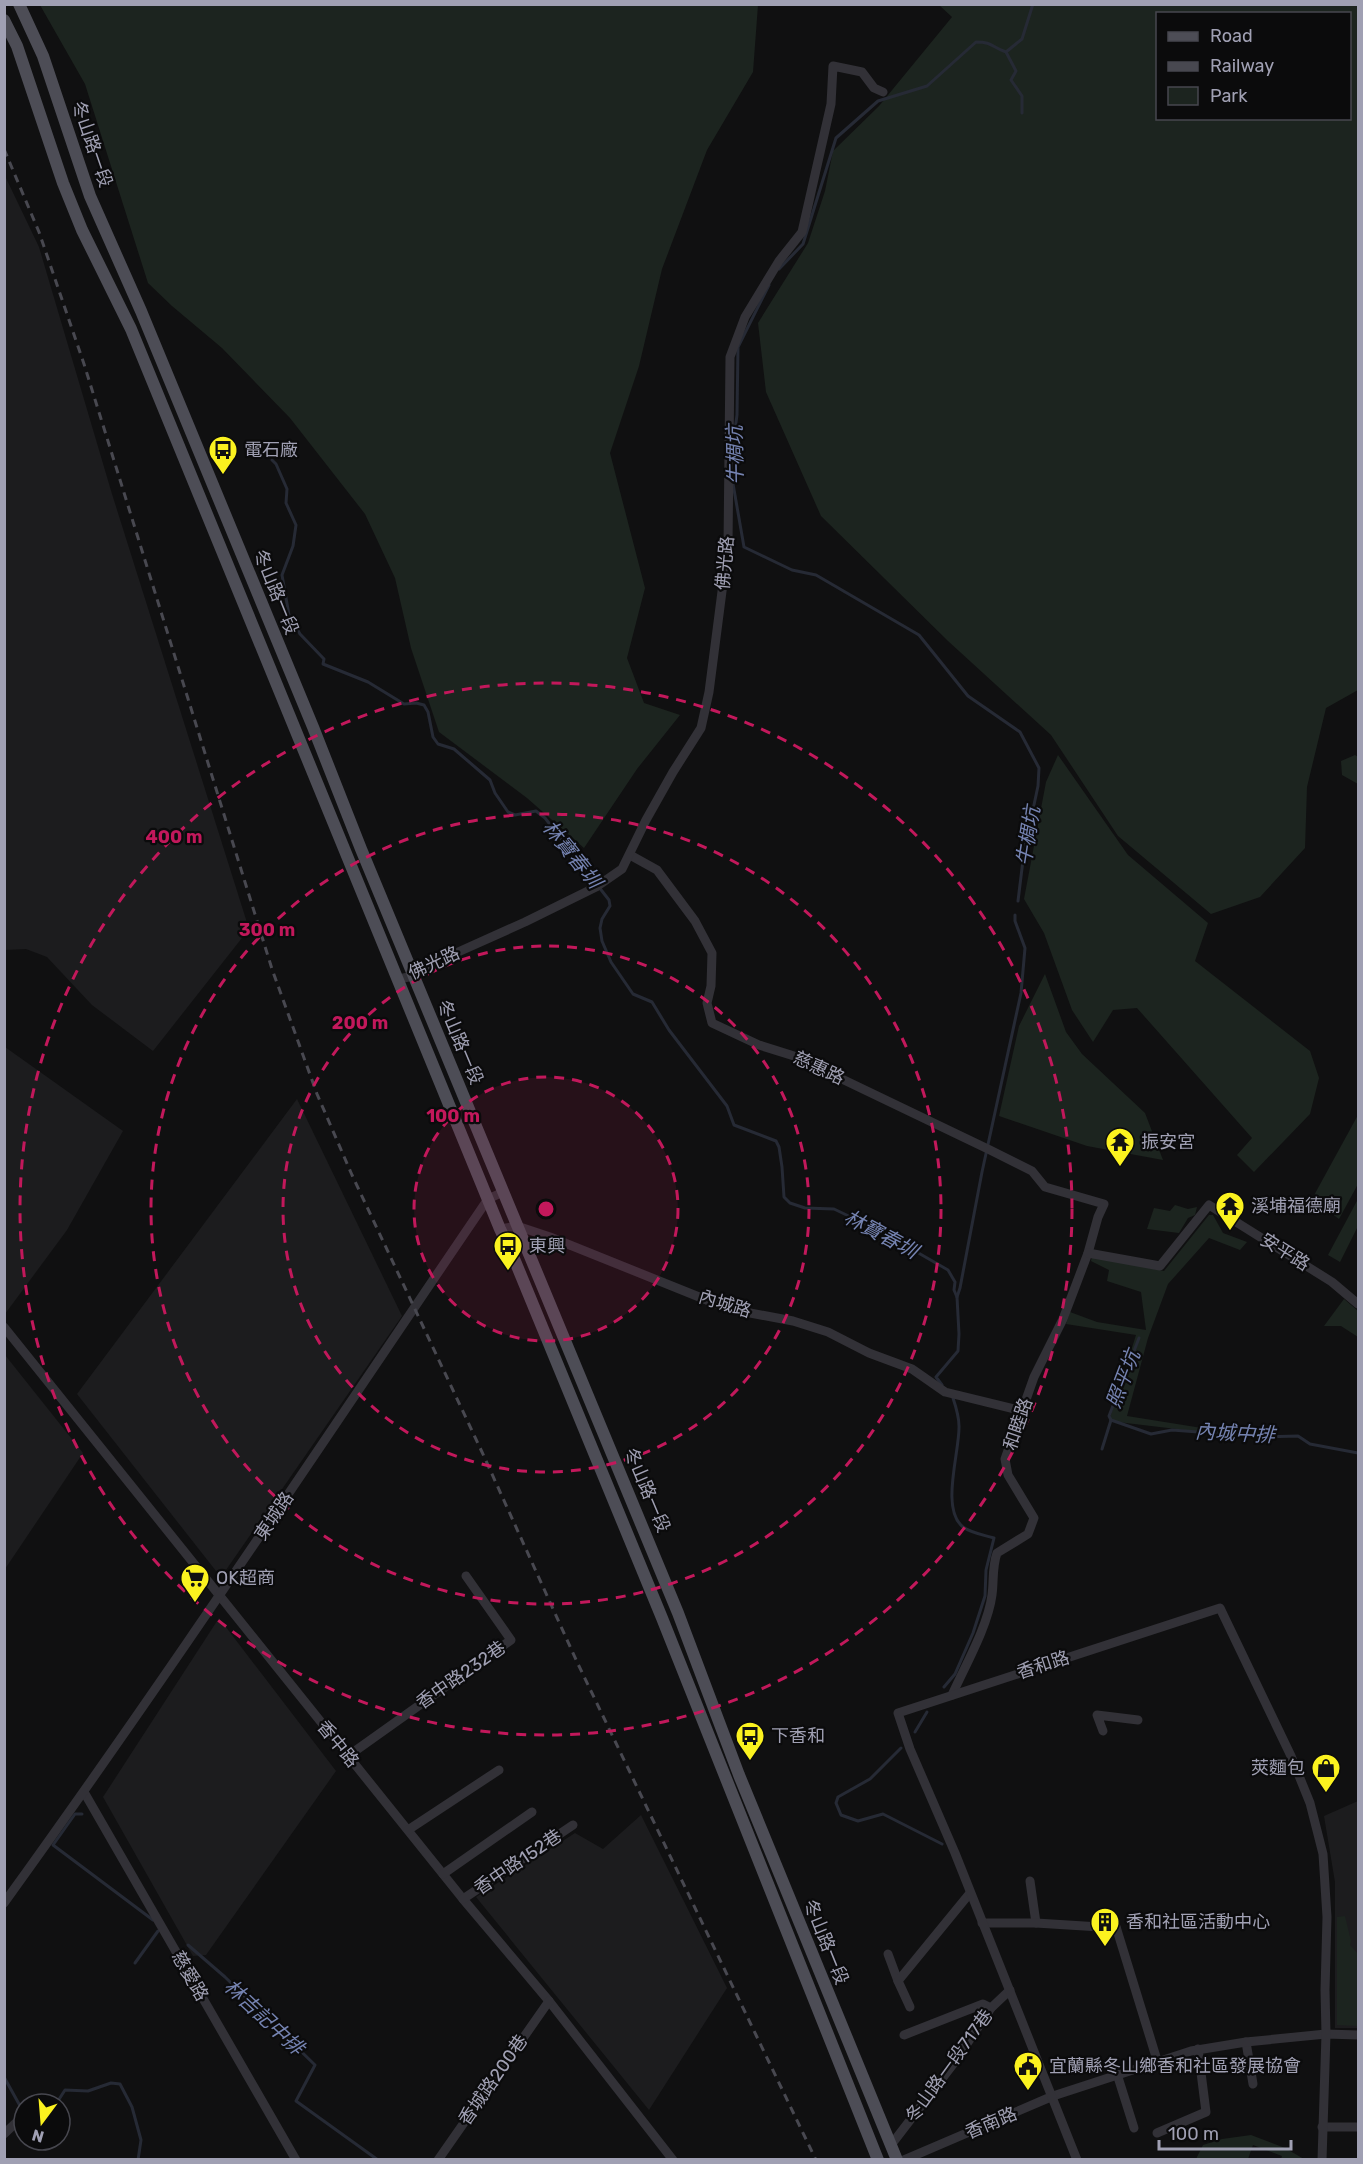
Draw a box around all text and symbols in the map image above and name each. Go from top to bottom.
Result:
legend [1156,12,1351,120]
text: Road [1210,25,1253,47]
text: Railway [1210,55,1274,77]
text: Park [1210,85,1248,107]
street label: 冬山路一段 [67,98,117,190]
water label: 牛椆坑 [722,422,748,485]
bus stop icon: 電石廠 [207,434,239,476]
place label: 電石廠 [244,439,298,461]
street label: 佛光路 [712,535,738,591]
street label: 冬山路一段 [249,546,303,638]
water label: 牛椆坑 [1011,802,1045,868]
water label: 林寶春圳 [538,815,608,895]
text: 400 m [145,826,203,848]
text: 300 m [239,919,295,941]
street label: 佛光路 [405,942,463,984]
street label: 冬山路一段 [432,996,488,1088]
text: 200 m [332,1012,388,1034]
street label: 慈惠路 [790,1047,848,1089]
text: 100 m [426,1105,480,1127]
temple icon: 振安宮 [1104,1126,1136,1168]
place label: 振安宮 [1141,1131,1195,1153]
temple icon: 溪埔福德廟 [1214,1190,1246,1232]
place label: 溪埔福德廟 [1251,1195,1341,1217]
centre of rings [536,1199,556,1219]
water label: 林寶春圳 [840,1205,925,1265]
street label: 安平路 [1256,1228,1314,1276]
bus stop icon: 東興 [492,1230,524,1272]
place label: 東興 [529,1235,565,1257]
street label: 內城路 [696,1286,754,1322]
water label: 照平坑 [1101,1344,1146,1411]
street label: 和睦路 [999,1395,1037,1453]
water label: 內城中排 [1194,1419,1279,1447]
street label: 冬山路一段 [619,1444,675,1536]
street label: 東城路 [250,1487,298,1545]
supermarket icon: OK超商 [179,1562,211,1604]
place label: OK超商 [216,1567,275,1589]
street label: 香中路232巷 [412,1636,510,1714]
street label: 香和路 [1014,1646,1072,1684]
street label: 香中路 [312,1716,364,1772]
bus stop icon: 下香和 [734,1720,766,1762]
place label: 下香和 [771,1725,825,1747]
shop icon: 莢麵包 [1310,1752,1342,1794]
place label: 莢麵包 [1251,1757,1305,1779]
street label: 香中路152巷 [470,1825,566,1899]
street label: 冬山路一段 [799,1896,853,1988]
building icon: 香和社區活動中心 [1089,1906,1121,1948]
place label: 香和社區活動中心 [1126,1911,1270,1933]
street label: 慈愛路 [167,1947,213,2005]
water label: 林吉記中排 [219,1974,311,2062]
street label: 冬山路一段717巷 [901,2005,997,2127]
street label: 香城路200巷 [454,2031,532,2129]
public building icon: 宜蘭縣冬山鄉香和社區發展協會 [1012,2050,1044,2092]
place label: 宜蘭縣冬山鄉香和社區發展協會 [1049,2055,1301,2077]
north arrow [12,2092,72,2152]
street label: 香南路 [962,2102,1020,2144]
scale bar [1159,2113,1291,2151]
text: 100 m [1168,2123,1219,2145]
text: N [30,2125,46,2147]

